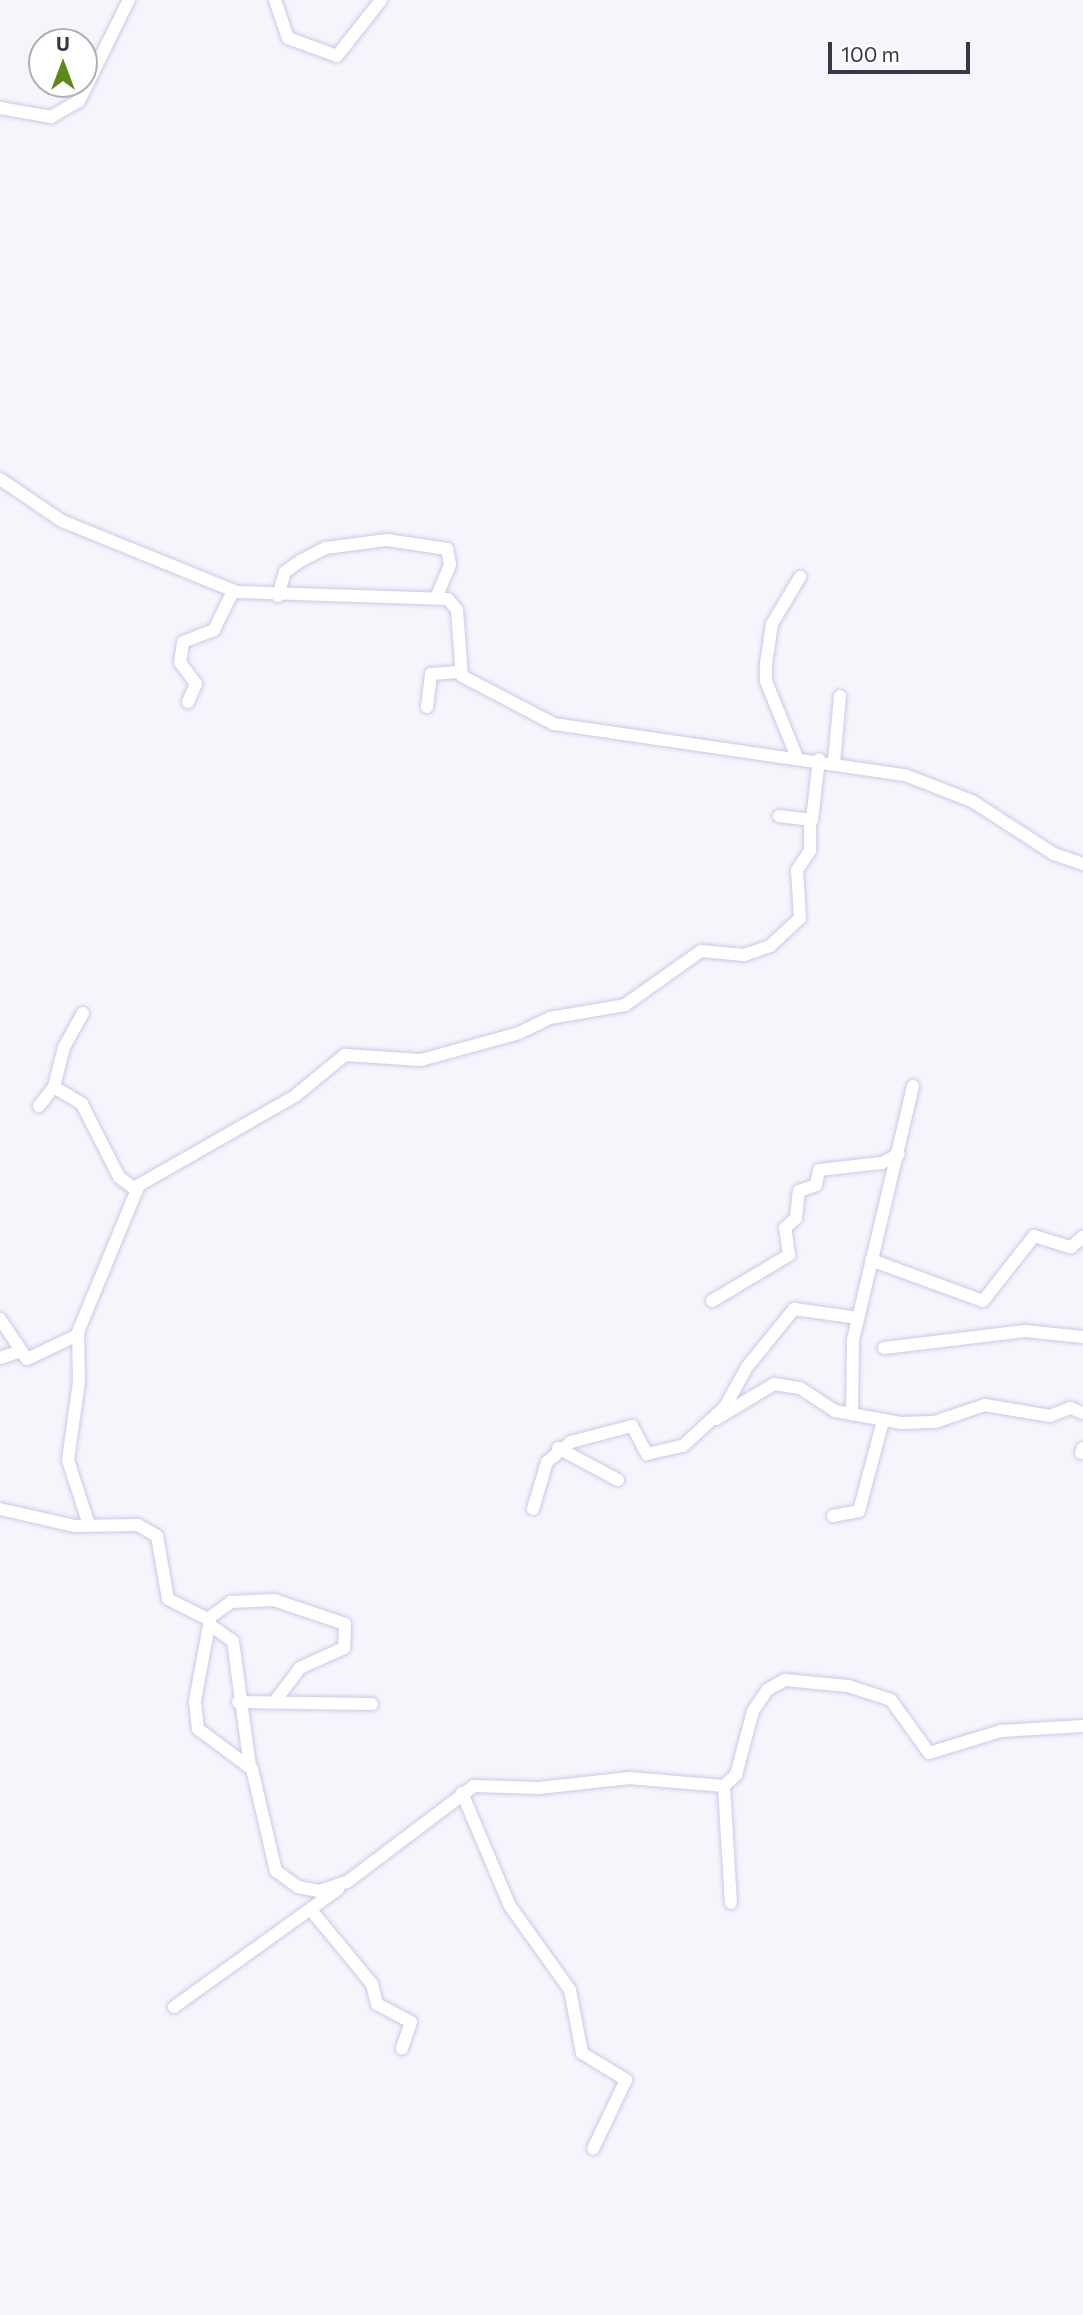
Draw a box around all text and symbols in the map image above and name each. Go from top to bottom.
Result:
north arrow [28,28,98,98]
scale bar [831,28,973,72]
text: U [56,32,70,55]
text: 100 m [841,41,900,66]

